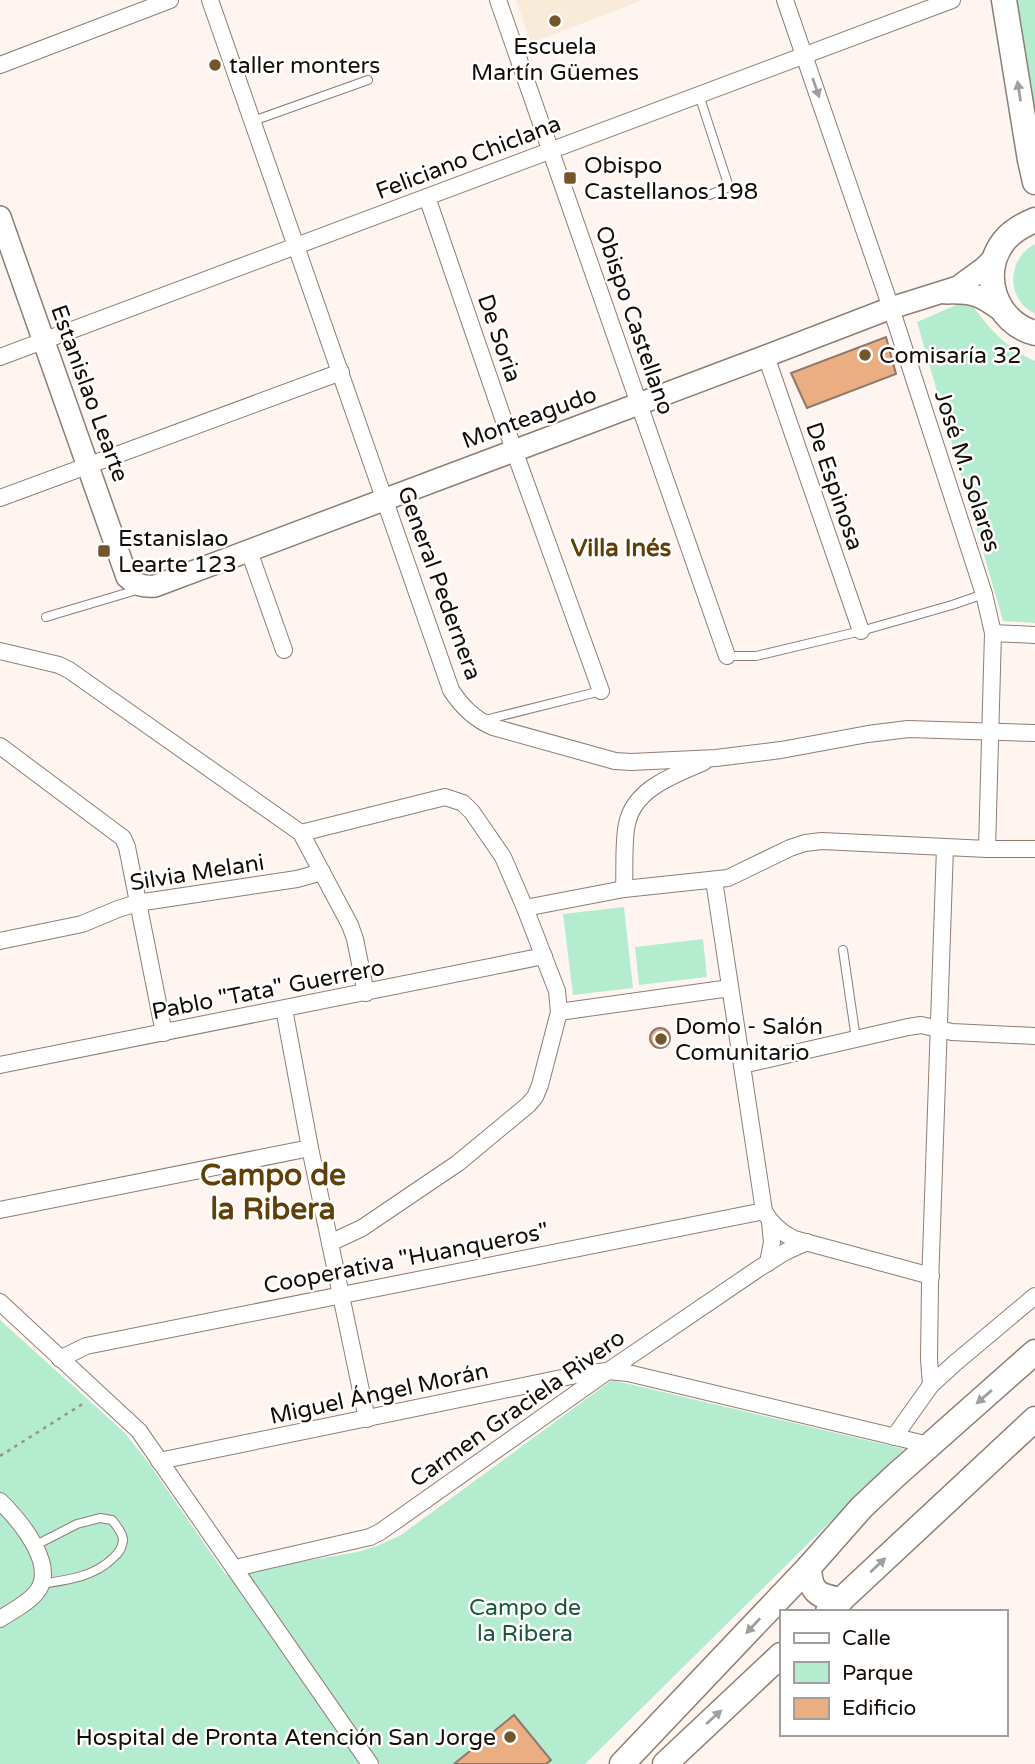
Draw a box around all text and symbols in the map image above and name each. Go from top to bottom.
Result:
marker: Escuela Martín Güemes [547,13,563,29]
place label: Escuela Martín Güemes [471,33,639,87]
place label: taller monters [229,52,380,80]
marker: taller monters [207,57,223,73]
one-way arrow [811,77,822,98]
one-way arrow [1013,80,1024,102]
street label: Feliciano Chiclana [372,110,565,206]
place label: Obispo Castellanos 198 [584,152,758,206]
marker: Obispo Castellanos 198 [562,170,578,186]
street label: Obispo Castellano [589,222,680,419]
street label: De Soria [471,291,527,386]
street label: Estanislao Learte [44,301,134,486]
place label: Comisaría 32 [879,342,1022,370]
marker: Comisaría 32 [857,347,873,363]
street label: Monteagudo [458,381,600,455]
street label: José M. Solares [928,387,1006,556]
street label: De Espinosa [799,419,869,554]
street label: General Pedernera [391,483,487,684]
place label: Estanislao Learte 123 [118,525,237,579]
district label: Villa Inés [571,534,671,563]
marker: Estanislao Learte 123 [96,543,112,559]
street label: Silvia Melani [128,849,266,897]
street label: Pablo "Tata" Guerrero [149,954,387,1026]
place label: Domo - Salón Comunitario [675,1013,823,1067]
marker: Domo - Salón Comunitario [653,1031,669,1047]
district label: Campo de la Ribera [200,1157,346,1228]
street label: Cooperativa "Huanqueros" [261,1218,551,1300]
street label: Carmen Graciela Rivero [405,1324,631,1494]
street label: Miguel Ángel Morán [267,1357,491,1431]
one-way arrow [975,1389,993,1405]
one-way arrow [869,1558,886,1574]
park label: Campo de la Ribera [469,1594,581,1648]
legend [780,1610,1007,1736]
one-way arrow [745,1617,761,1635]
text: Calle [842,1626,891,1651]
text: Parque [842,1661,913,1686]
text: Edificio [842,1696,916,1721]
one-way arrow [705,1709,723,1725]
place label: Hospital de Pronta Atención San Jorge [76,1724,496,1752]
marker: Hospital de Pronta Atención San Jorge [502,1729,518,1745]

